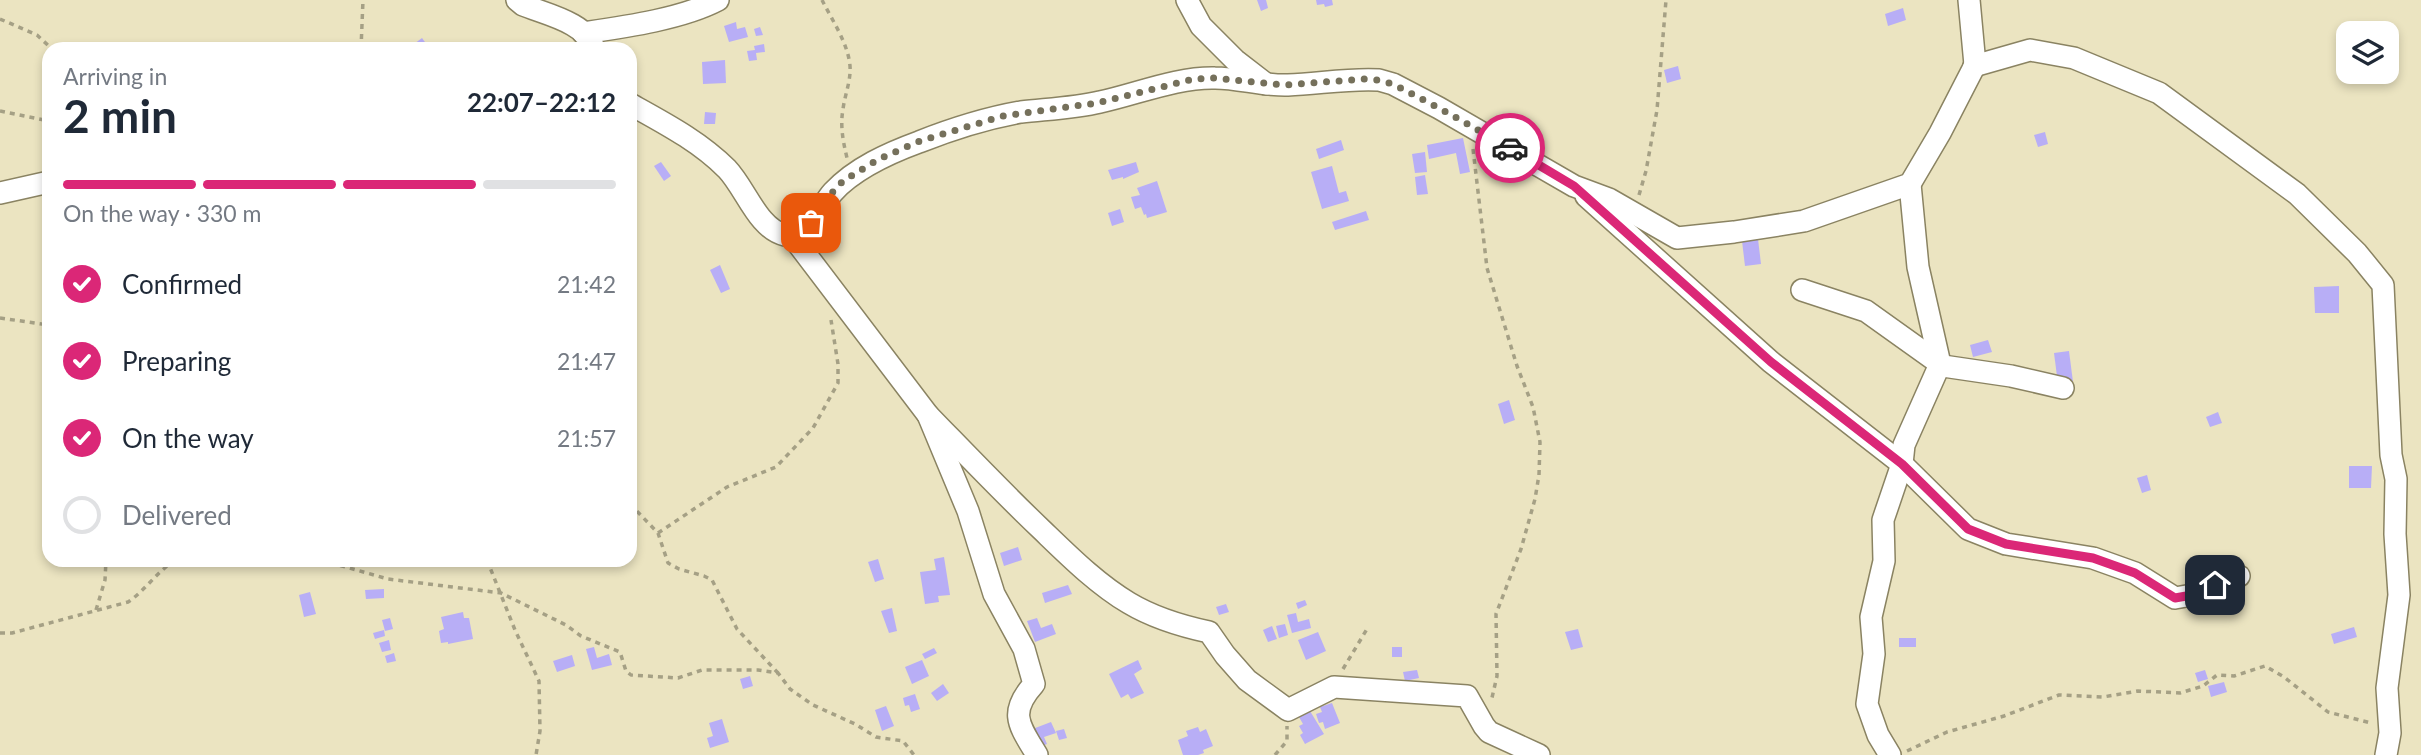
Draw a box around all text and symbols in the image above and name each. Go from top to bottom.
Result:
map controls [2336,21,2399,84]
button: layers [2336,21,2399,84]
text: Arriving in [63,62,167,90]
text: 22:07–22:12 [467,86,616,118]
text: 2 min [63,88,177,143]
courier [1475,113,1545,183]
icon: car [1491,129,1529,167]
pin [781,193,841,253]
text: On the way · 330 m [63,199,262,227]
icon: bag [792,204,830,242]
icon: check [63,265,101,303]
text: Confirmed [122,268,242,300]
text: 21:42 [557,270,616,298]
icon: check [63,342,101,380]
text: Preparing [122,345,231,377]
text: 21:47 [557,347,616,375]
icon: check [63,419,101,457]
text: On the way [122,422,254,454]
text: 21:57 [557,424,616,452]
text: Delivered [122,499,232,531]
pin [2185,555,2245,615]
icon: home [2196,566,2234,604]

